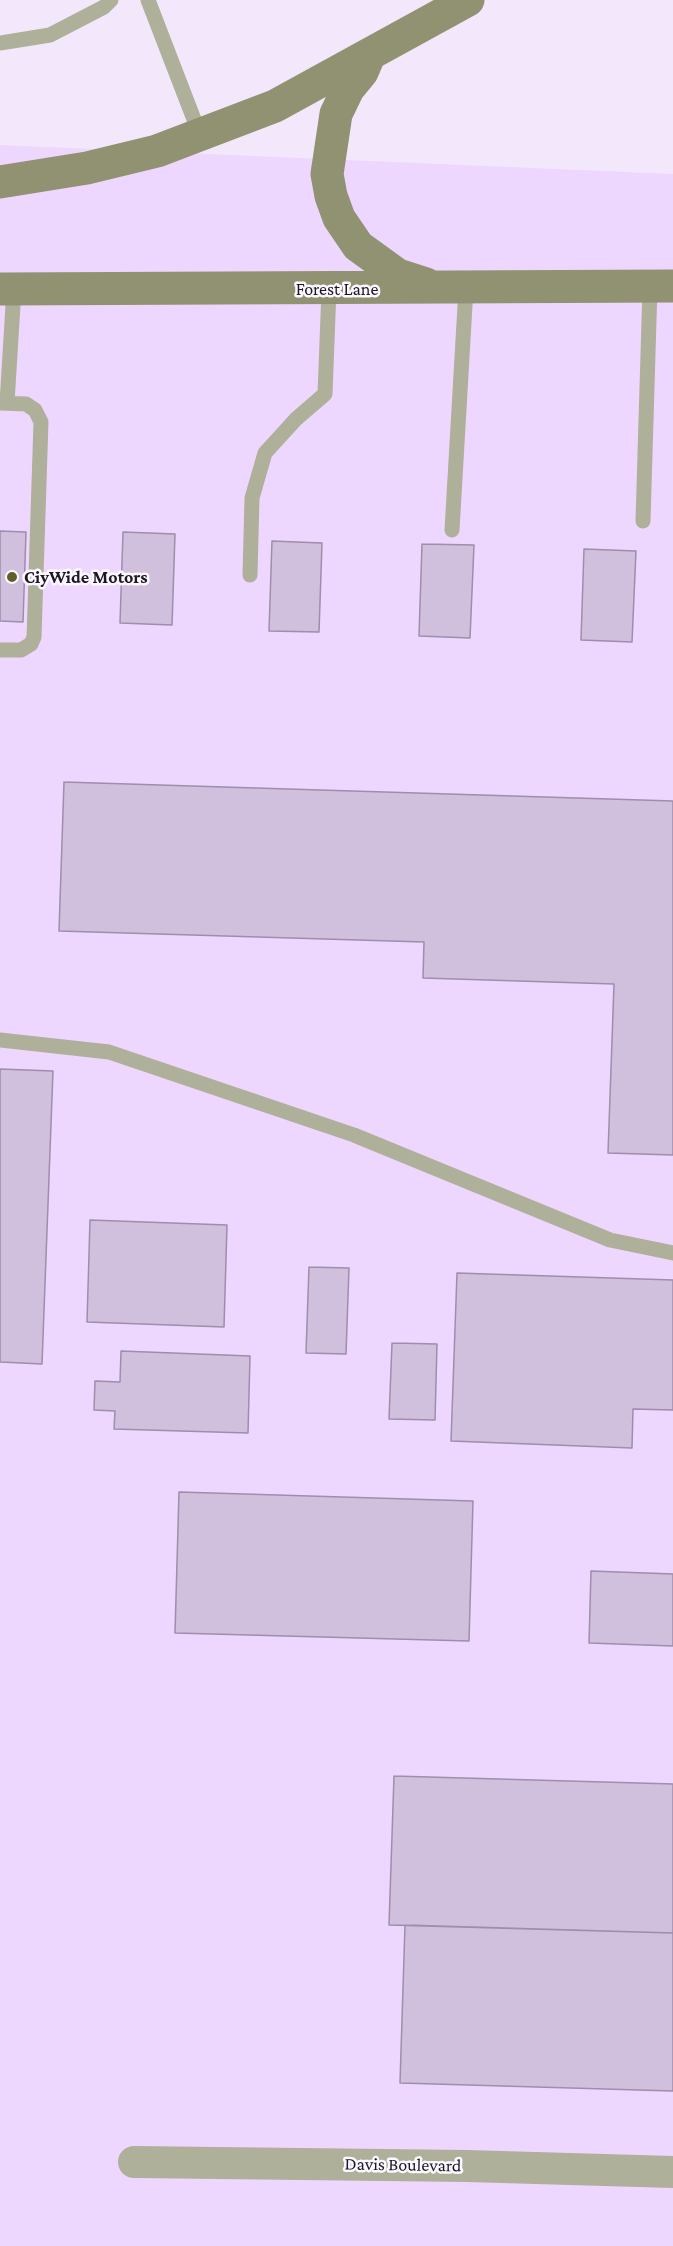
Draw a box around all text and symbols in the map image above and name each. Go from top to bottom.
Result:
street label: Forest Lane [296,278,378,300]
place label: CiyWide Motors [24,566,148,588]
marker: CiyWide Motors [5,570,19,584]
street label: Davis Boulevard [345,2153,461,2177]

